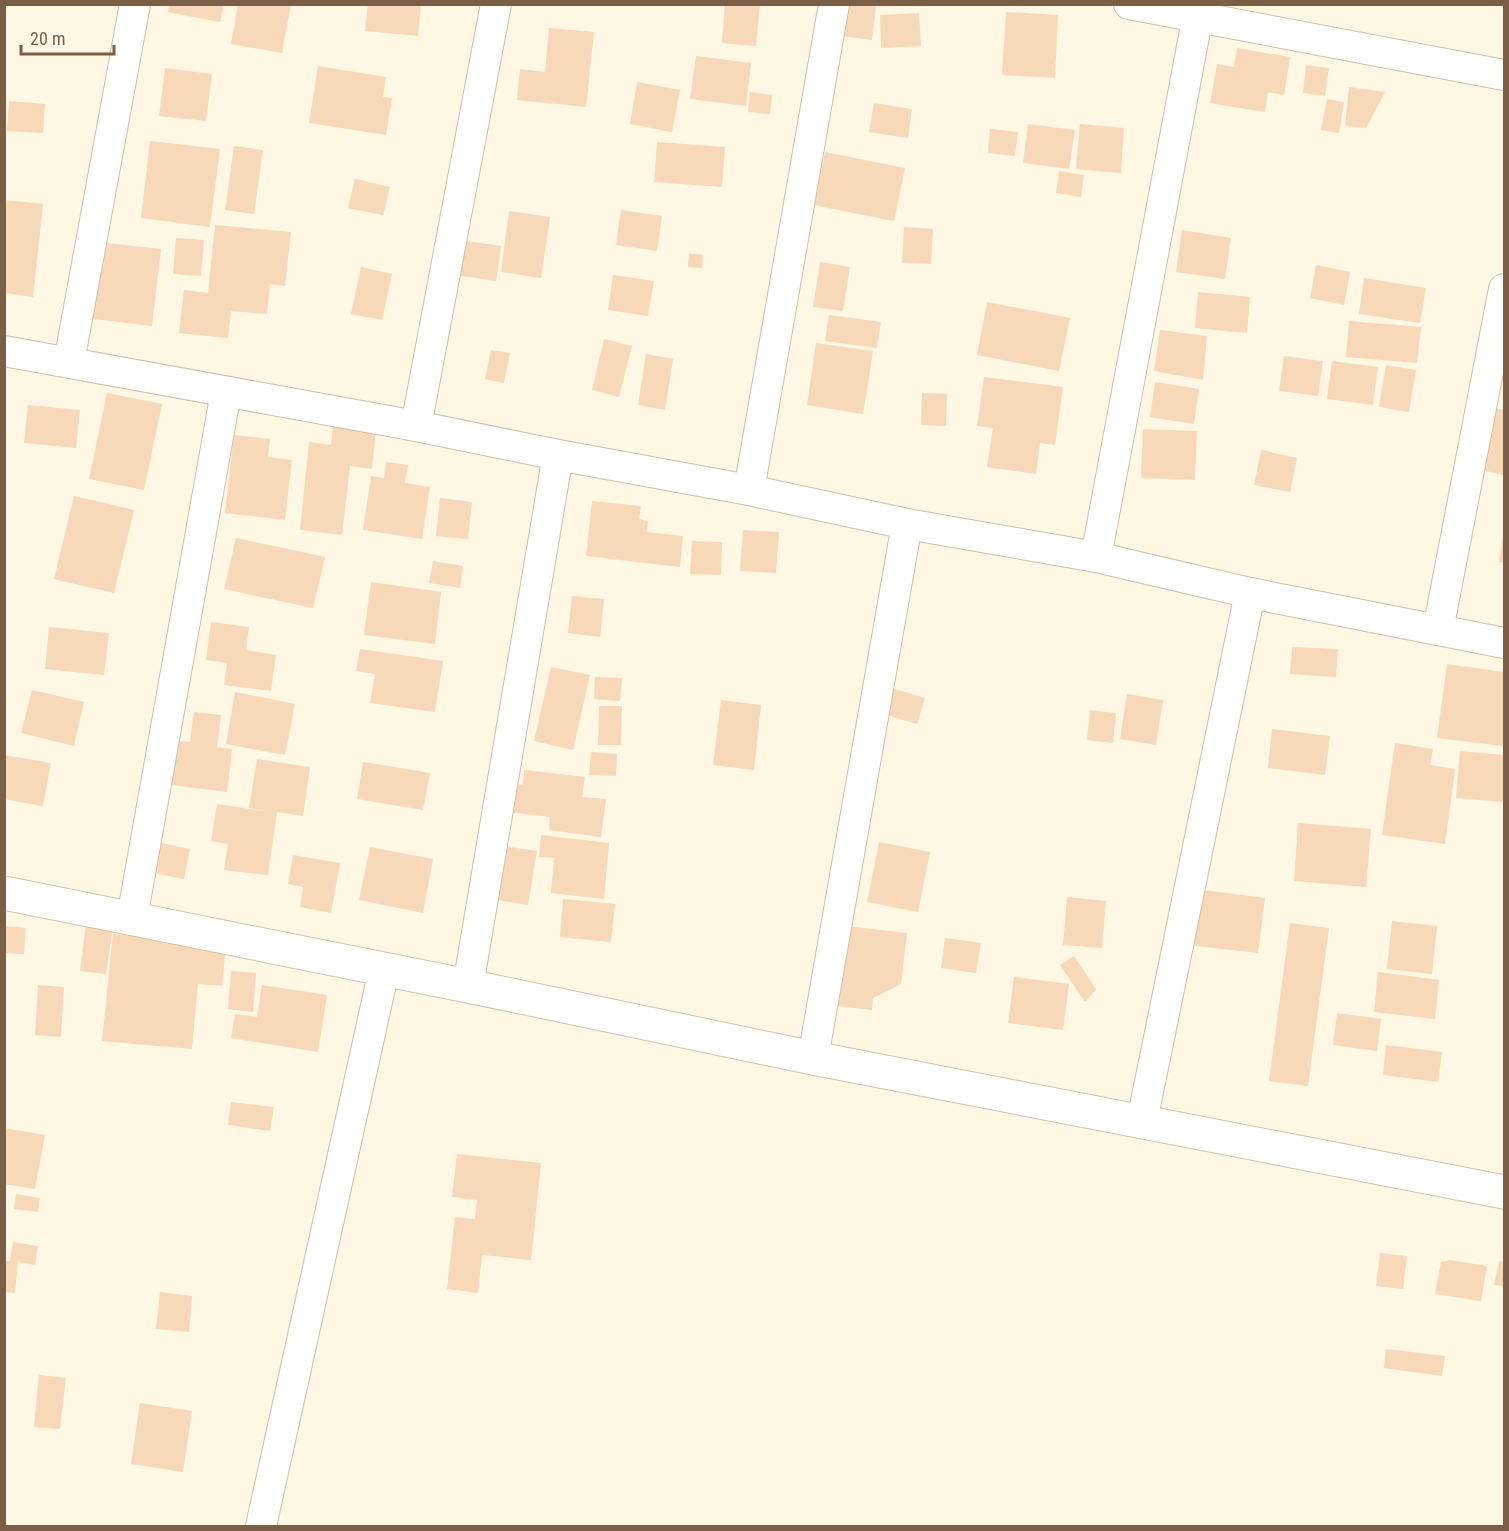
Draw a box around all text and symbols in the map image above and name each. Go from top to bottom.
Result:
scale bar [21,18,114,56]
text: 20 m [30,28,65,49]

